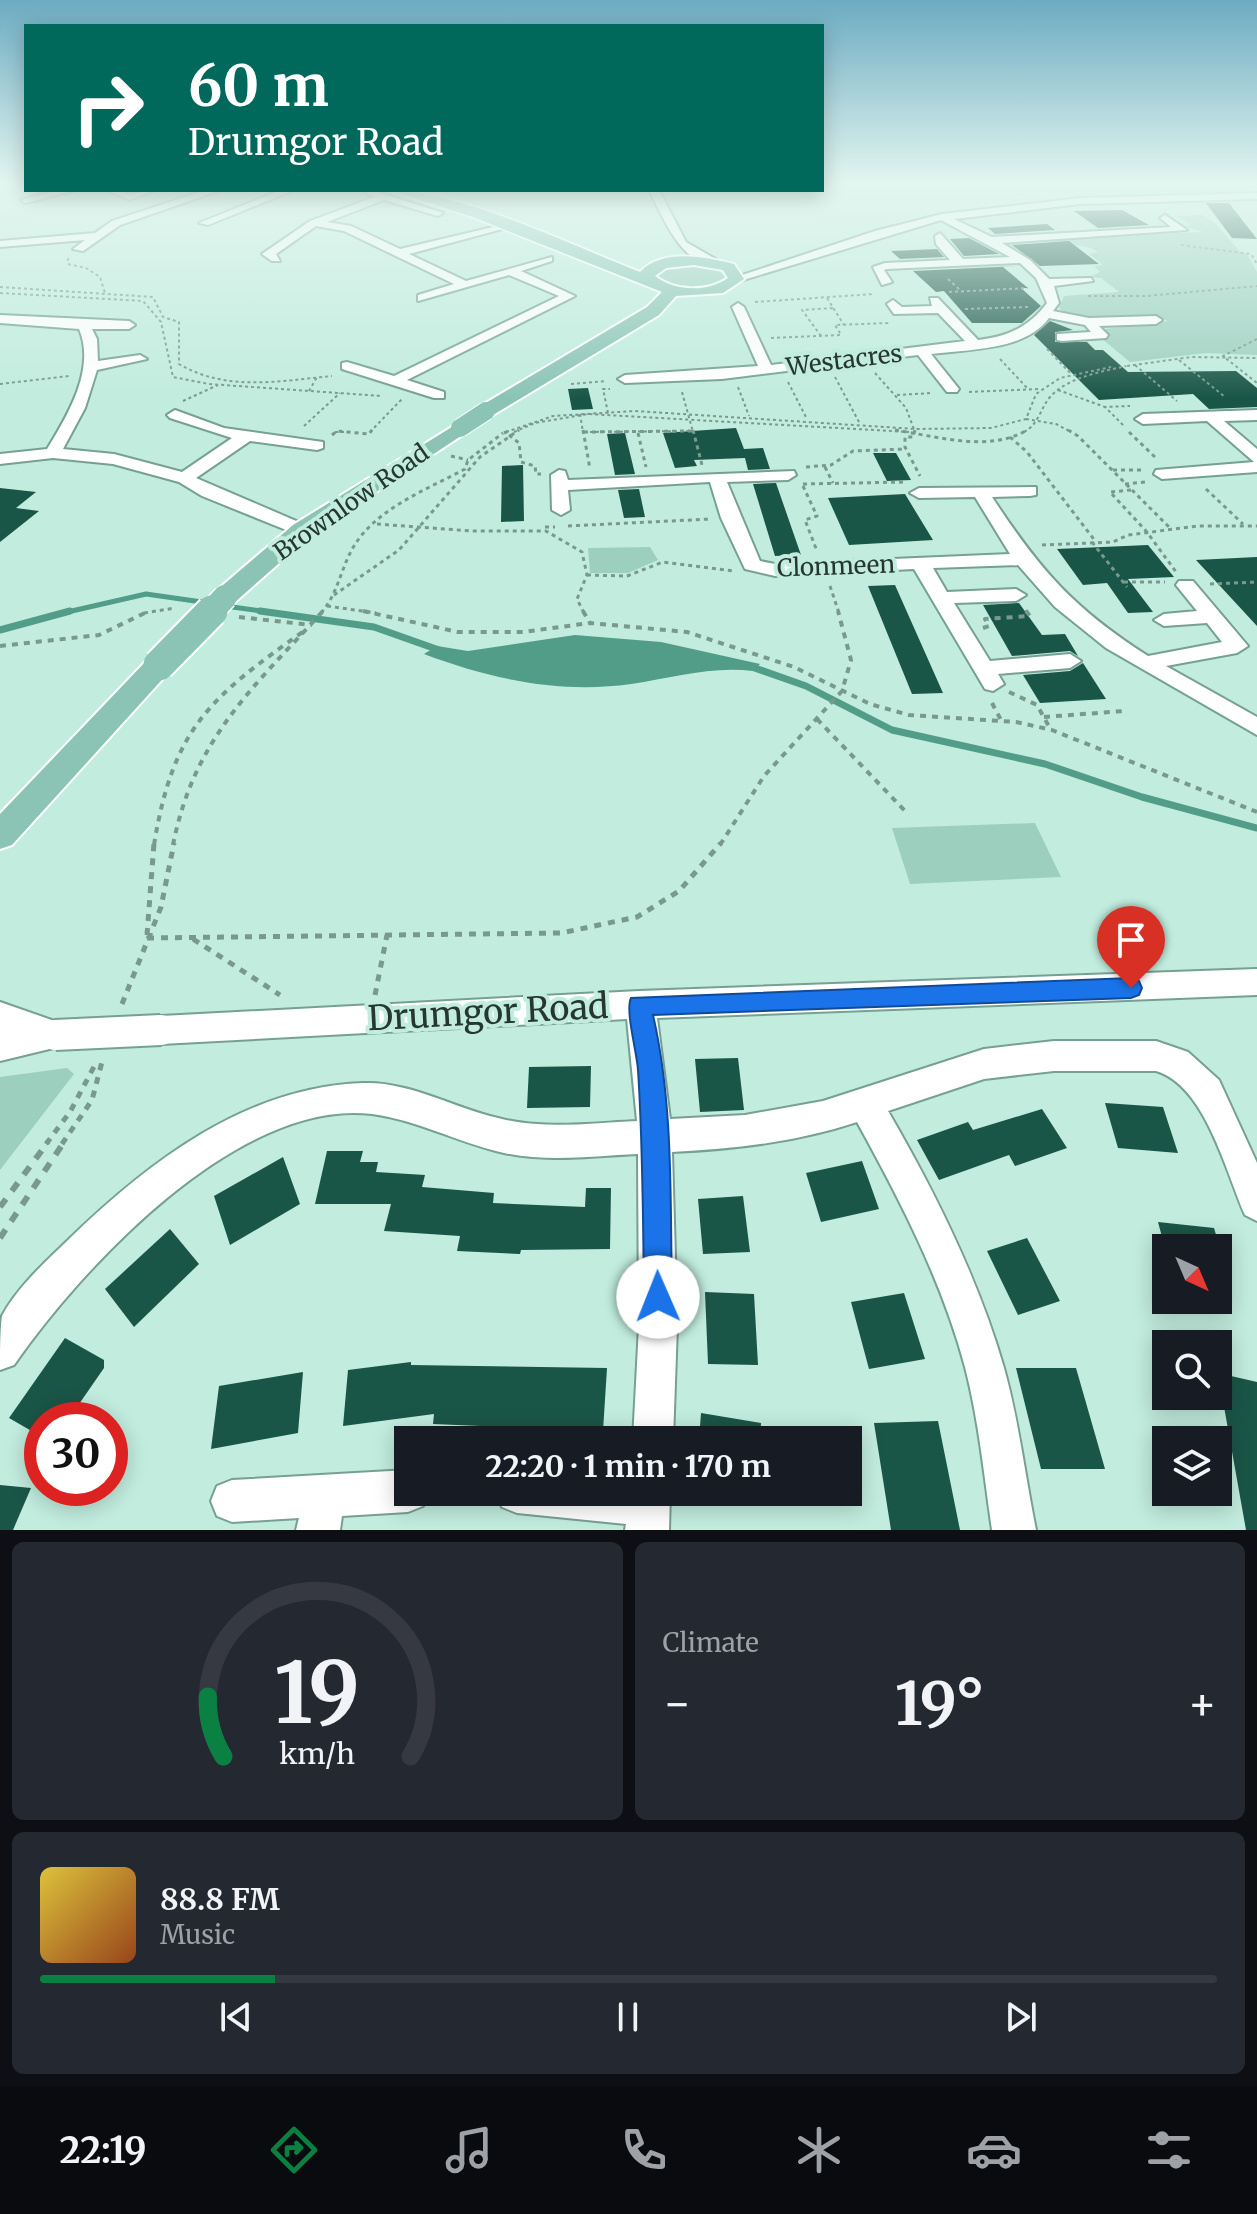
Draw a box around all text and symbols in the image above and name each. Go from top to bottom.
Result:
text: 60 m [188,51,329,121]
icon: right [56,56,160,160]
text: Drumgor Road [188,120,443,165]
street label: Westacres [783,338,904,383]
street label: Brownlow Road [267,437,435,567]
street label: Clonmeen [776,548,896,584]
pin [1097,906,1165,988]
icon: arrive [1109,918,1153,962]
street label: Drumgor Road [366,985,610,1040]
north arrow [1152,1234,1232,1314]
map controls [1152,1234,1232,1506]
position arrow [616,1255,700,1339]
button: search [1152,1330,1232,1410]
speed limit sign: 30 [24,1402,128,1506]
button: layers [1152,1426,1232,1506]
text: 22:20 · 1 min · 170 m [485,1447,771,1485]
text: Climate [663,1626,759,1659]
text: 19 [274,1641,360,1746]
text: 19° [895,1666,985,1741]
text: − [663,1676,692,1731]
text: + [1188,1676,1217,1731]
text: km/h [279,1736,355,1772]
text: 88.8 FM [160,1880,280,1918]
text: Music [160,1918,235,1951]
icon: previous [214,1995,258,2039]
icon: pause [606,1995,650,2039]
icon: next [999,1995,1043,2039]
icon: directions [266,2122,322,2178]
icon: music [441,2122,497,2178]
icon: phone [616,2122,672,2178]
icon: climate [791,2122,847,2178]
icon: car [966,2122,1022,2178]
icon: filters [1141,2122,1197,2178]
text: 22:19 [60,2128,146,2173]

